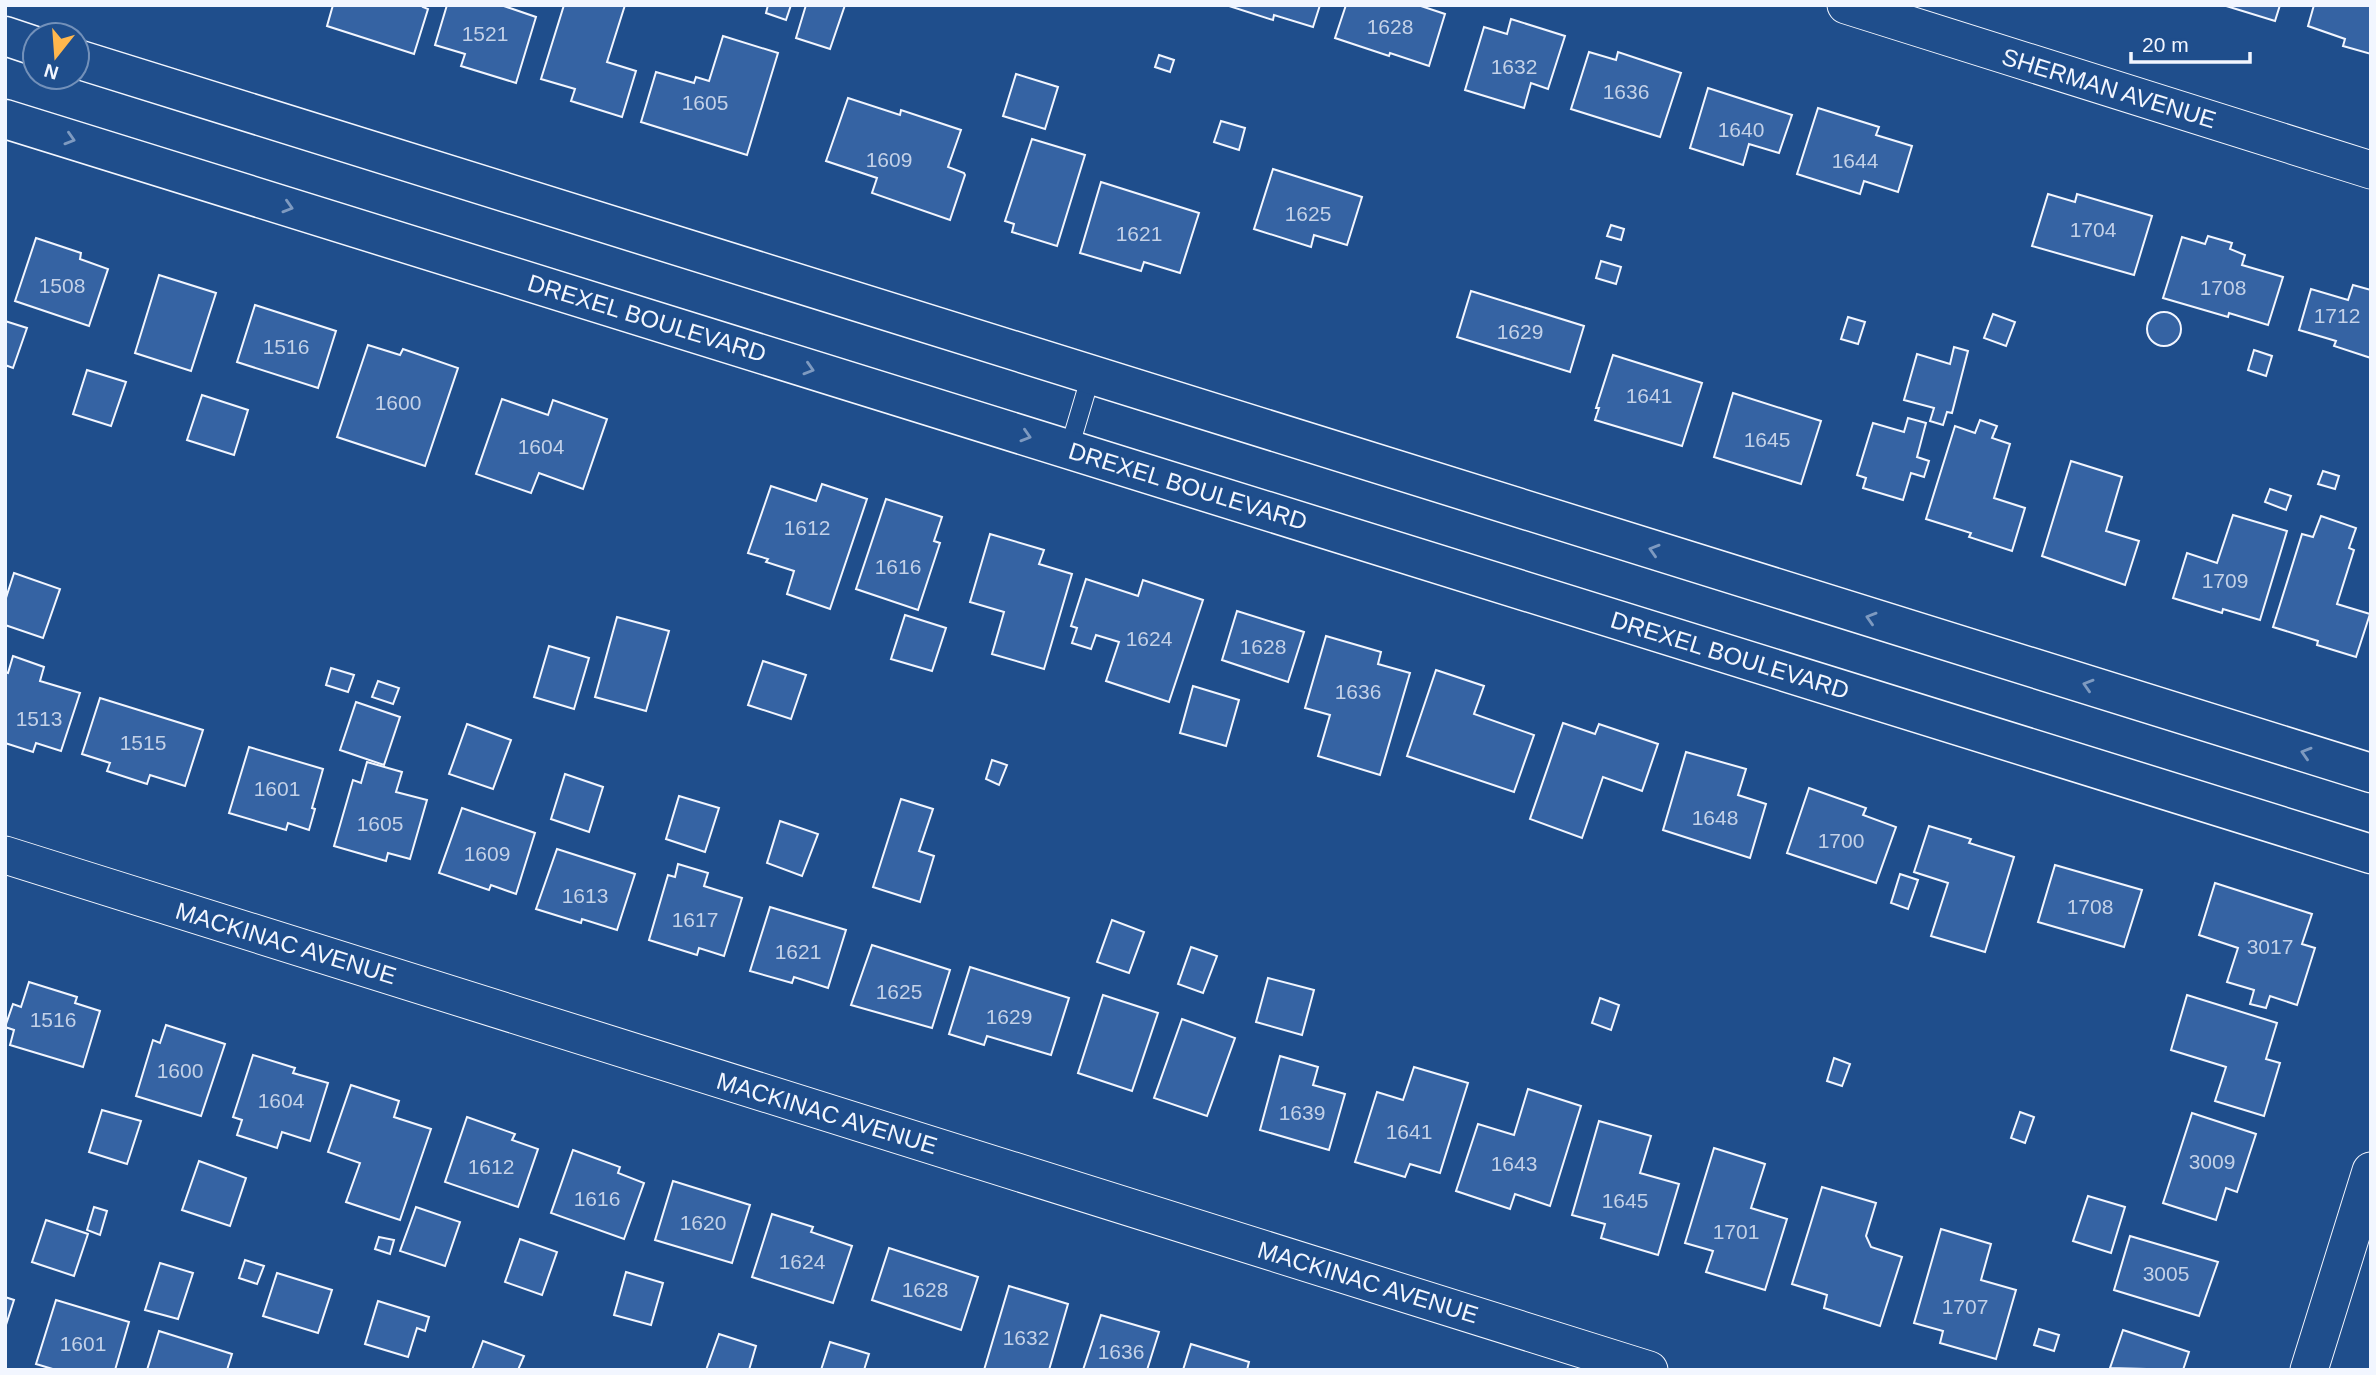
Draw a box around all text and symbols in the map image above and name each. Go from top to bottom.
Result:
house number: 1628 [1367,15,1413,38]
north arrow [21,21,91,91]
scale bar [2131,21,2250,65]
house number: 1521 [462,22,508,45]
text: 20 m [2142,33,2189,56]
street label: SHERMAN AVENUE [1999,43,2219,133]
house number: 1632 [1491,55,1537,78]
text: N [42,60,61,84]
house number: 1636 [1603,80,1649,103]
house number: 1605 [682,91,728,114]
house number: 1640 [1718,118,1764,141]
one-way arrow [64,131,76,146]
house number: 1609 [866,148,912,171]
house number: 1644 [1832,149,1879,172]
one-way arrow [281,199,293,213]
house number: 1625 [1285,202,1331,225]
house number: 1704 [2070,218,2117,241]
house number: 1621 [1116,222,1162,245]
street label: DREXEL BOULEVARD [524,269,770,367]
house number: 1508 [39,274,85,297]
house number: 1708 [2200,276,2246,299]
house number: 1712 [2314,304,2360,327]
house number: 1629 [1497,320,1543,343]
house number: 1516 [263,335,309,358]
one-way arrow [802,361,815,375]
house number: 1641 [1626,384,1672,407]
house number: 1600 [375,391,421,414]
one-way arrow [1020,428,1032,442]
house number: 1645 [1744,428,1790,451]
house number: 1604 [518,435,565,458]
street label: DREXEL BOULEVARD [1065,437,1311,535]
house number: 1612 [784,516,830,539]
one-way arrow [1648,544,1661,558]
house number: 1616 [875,555,921,578]
house number: 1709 [2202,569,2248,592]
street label: DREXEL BOULEVARD [1607,606,1853,704]
one-way arrow [1865,611,1877,626]
house number: 1624 [1126,627,1173,650]
house number: 1628 [1240,635,1286,658]
one-way arrow [2083,679,2095,693]
house number: 1636 [1335,680,1381,703]
house number: 1513 [16,707,62,730]
house number: 1515 [120,731,166,754]
one-way arrow [2300,746,2312,761]
house number: 1601 [254,777,300,800]
house number: 1648 [1692,806,1738,829]
house number: 1605 [357,812,403,835]
house number: 1700 [1818,829,1864,852]
house number: 1609 [464,842,510,865]
house number: 1613 [562,884,608,907]
house number: 1708 [2067,895,2113,918]
street label: MACKINAC AVENUE [173,897,399,989]
house number: 1617 [672,908,718,931]
house number: 3017 [2247,935,2293,958]
house number: 1621 [775,940,821,963]
house number: 1625 [876,980,922,1003]
house number: 1629 [986,1005,1032,1028]
house number: 1516 [30,1008,76,1031]
house number: 1600 [157,1059,203,1082]
street label: MACKINAC AVENUE [714,1067,940,1159]
house number: 1604 [258,1089,305,1112]
house number: 1639 [1279,1101,1325,1124]
house number: 1641 [1386,1120,1432,1143]
house number: 3009 [2189,1150,2235,1173]
house number: 1643 [1491,1152,1537,1175]
house number: 1612 [468,1155,514,1178]
house number: 1616 [574,1187,620,1210]
house number: 1645 [1602,1189,1648,1212]
house number: 1620 [680,1211,726,1234]
house number: 1701 [1713,1220,1759,1243]
street label: MACKINAC AVENUE [1255,1236,1481,1328]
house number: 1624 [779,1250,826,1273]
house number: 3005 [2143,1262,2189,1285]
house number: 1628 [902,1278,948,1301]
house number: 1707 [1942,1295,1988,1318]
house number: 1632 [1003,1326,1049,1349]
house number: 1601 [60,1332,106,1355]
house number: 1636 [1098,1340,1144,1363]

